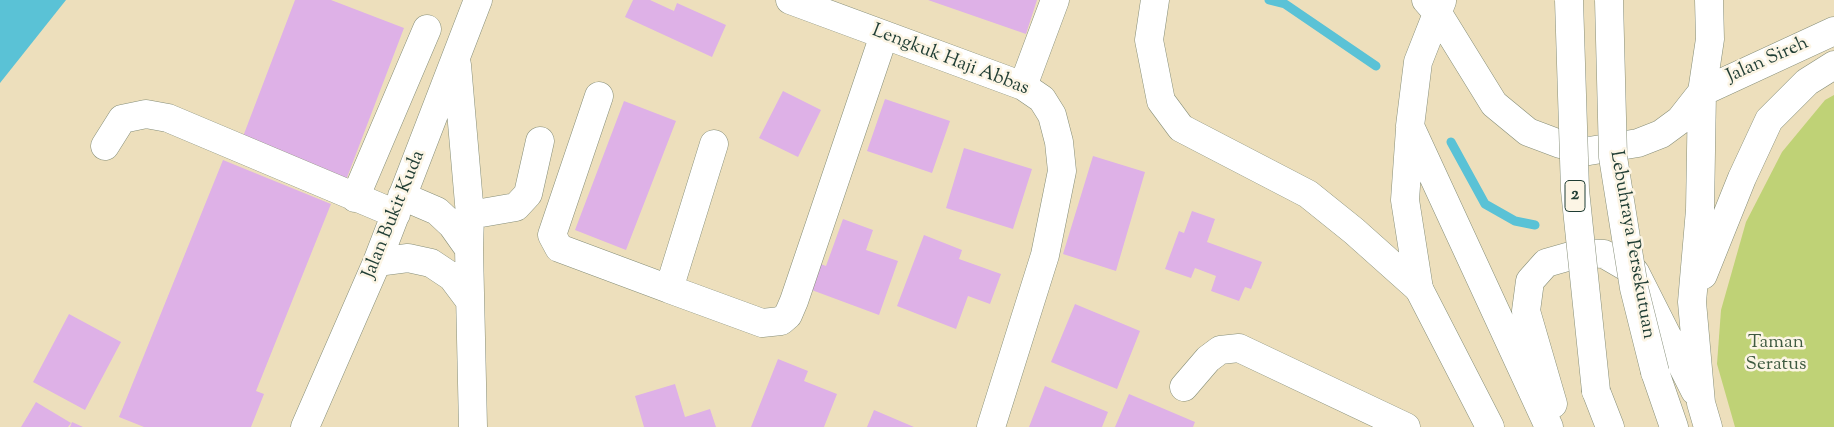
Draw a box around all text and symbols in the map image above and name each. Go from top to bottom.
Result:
street label: Lengkuk Haji Abbas [868,21,1032,101]
street label: Jalan Sireh [1724,33,1812,89]
street label: Jalan Bukit Kuda [359,148,431,282]
street label: Lebuhraya Persekutuan [1603,149,1659,341]
road number: 2 [1565,180,1585,212]
park label: Taman Seratus [1746,333,1806,377]

